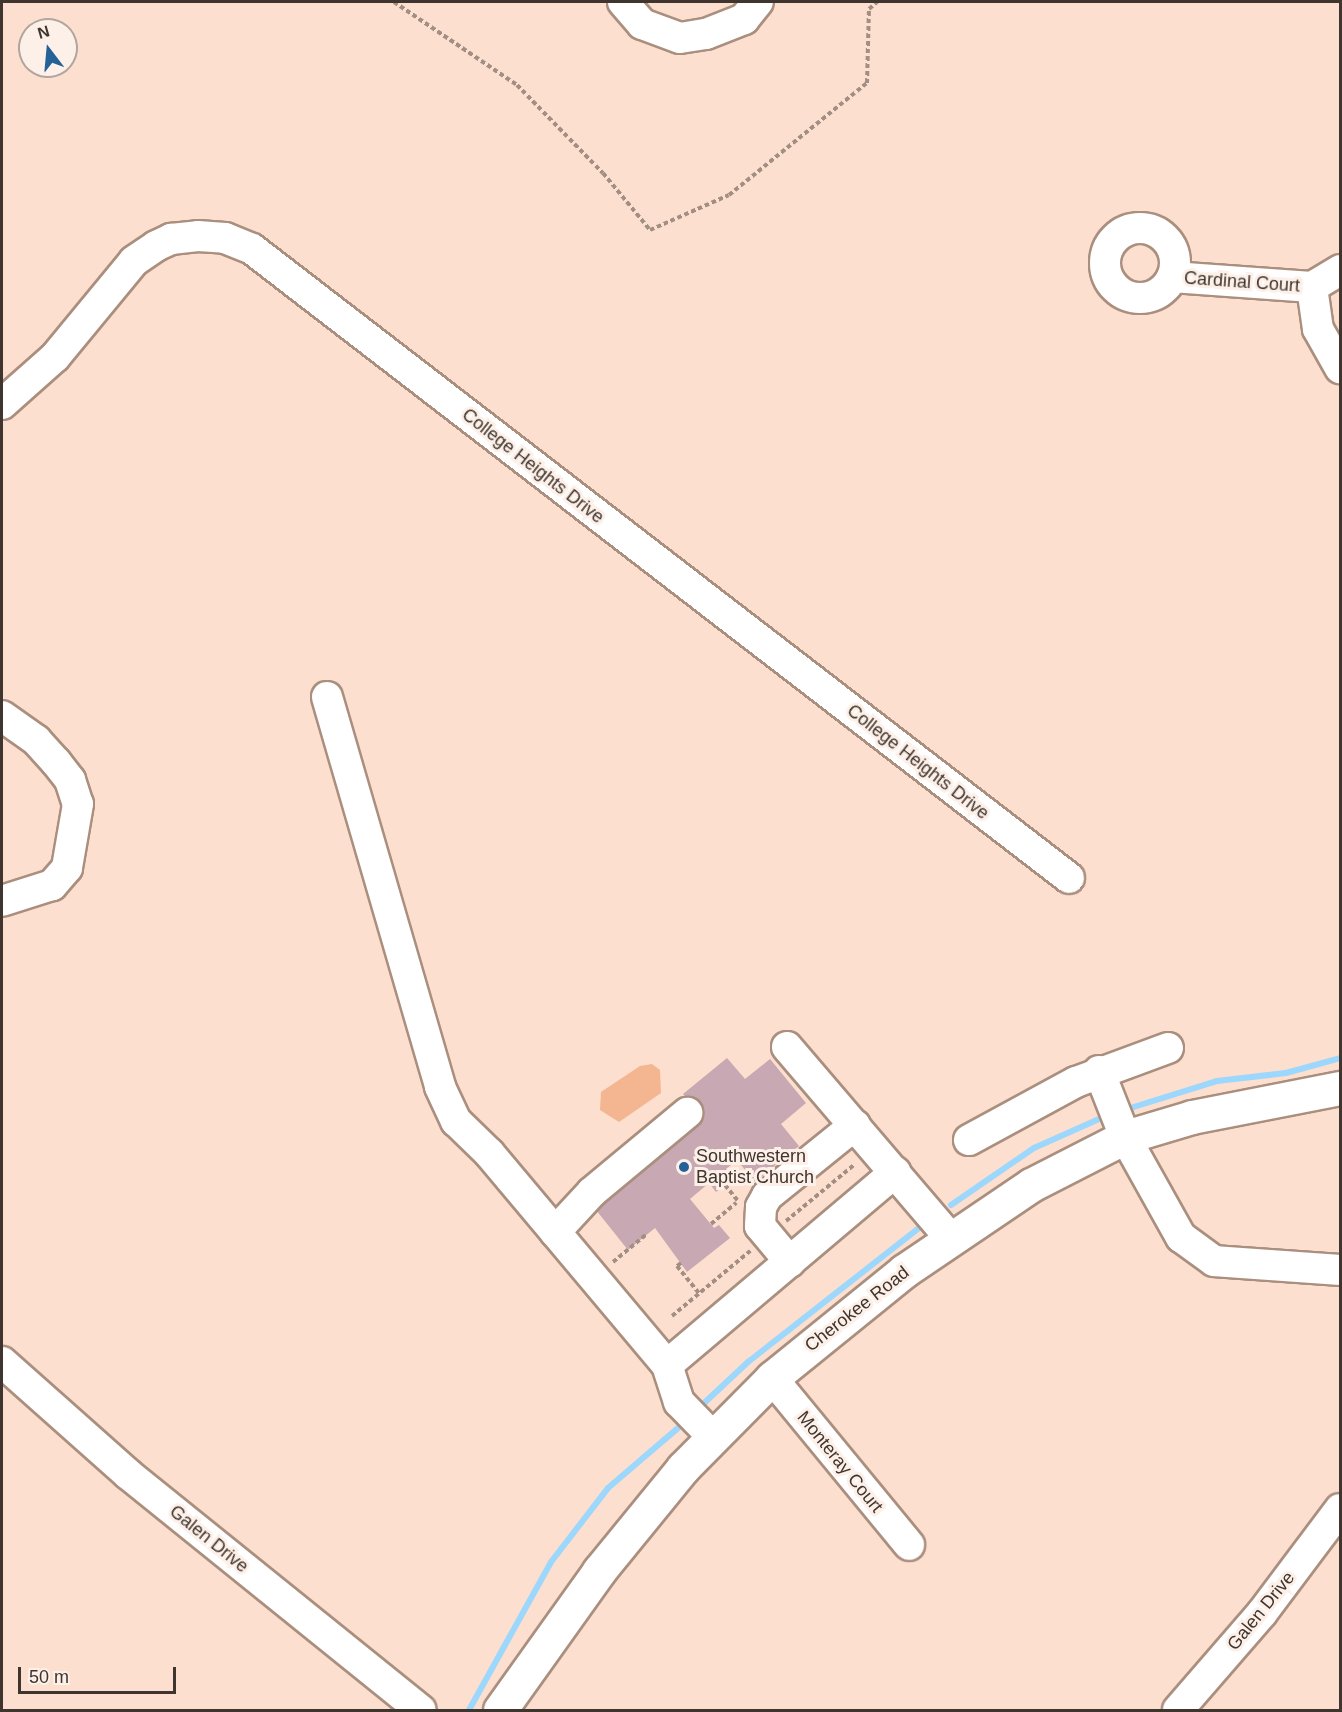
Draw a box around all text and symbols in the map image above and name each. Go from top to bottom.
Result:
north arrow [18,18,78,78]
text: N [36,22,51,42]
street label: Cardinal Court [1183,267,1301,297]
street label: College Heights Drive [458,404,608,528]
street label: College Heights Drive [843,700,993,824]
place label: Southwestern Baptist Church [696,1146,814,1188]
marker: Southwestern Baptist Church [677,1160,691,1174]
street label: Cherokee Road [801,1262,913,1356]
street label: Monteray Court [793,1407,887,1517]
street label: Galen Drive [165,1501,253,1577]
street label: Galen Drive [1223,1567,1299,1655]
scale bar [21,1655,178,1693]
text: 50 m [29,1667,69,1687]

